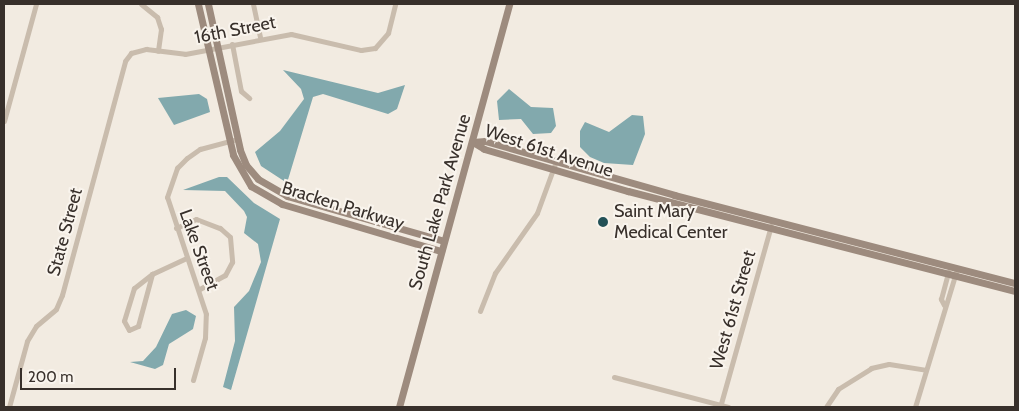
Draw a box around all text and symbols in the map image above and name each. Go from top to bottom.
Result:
street label: 16th Street [193,12,277,48]
street label: South Lake Park Avenue [405,112,475,292]
street label: West 61st Avenue [482,120,616,182]
street label: Bracken Parkway [279,177,407,235]
street label: State Street [43,186,87,278]
place label: Saint Mary Medical Center [614,201,727,243]
street label: Lake Street [174,206,224,294]
marker: Saint Mary Medical Center [596,215,610,229]
street label: West 61st Street [706,248,760,372]
scale bar [22,358,179,390]
text: 200 m [28,368,73,386]

